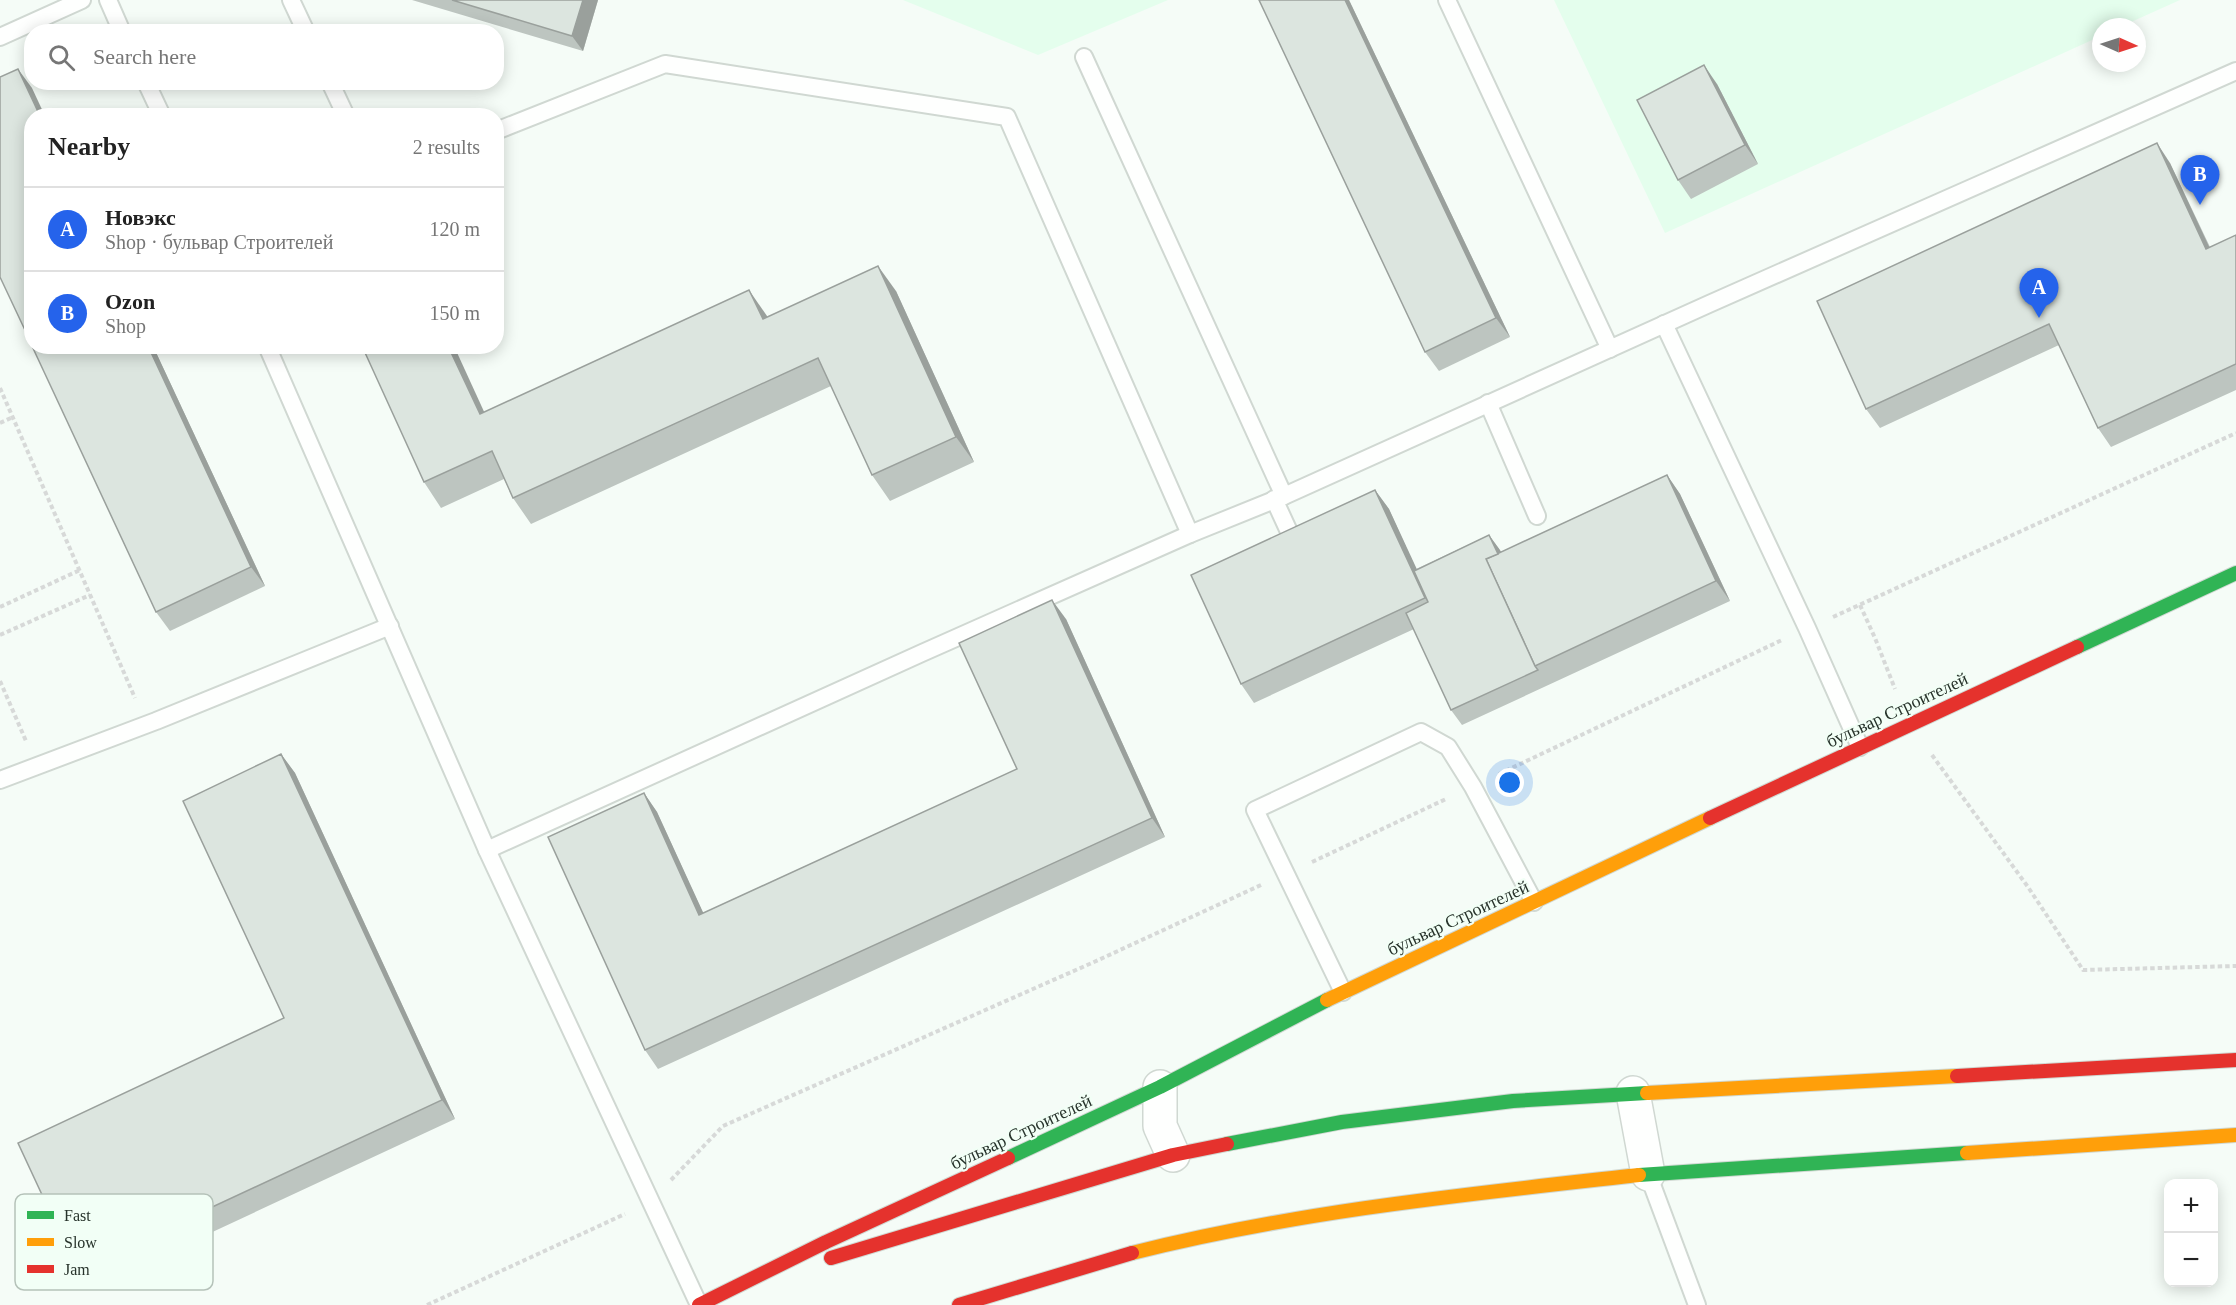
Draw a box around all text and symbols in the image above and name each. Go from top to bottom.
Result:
north arrow [2092,18,2146,72]
search box [24,24,504,90]
icon: search [45,41,78,74]
text: Search here [93,44,196,69]
text: Nearby [48,132,130,161]
text: 2 results [413,136,480,158]
pin: B [2180,156,2220,205]
text: Новэкс [105,205,176,230]
text: A [60,218,75,240]
text: 120 m [429,218,480,240]
text: Shop · бульвар Строителей [105,231,333,253]
pin: A [2020,268,2058,318]
text: Ozon [105,289,155,314]
text: B [61,302,74,324]
text: 150 m [429,302,480,324]
text: Shop [105,315,146,337]
street label: бульвар Строителей [1823,668,1971,752]
your location [1495,768,1524,797]
street label: бульвар Строителей [1384,876,1532,960]
street label: бульвар Строителей [947,1090,1095,1174]
map controls [2164,1179,2218,1287]
button: + [2164,1179,2218,1233]
legend [15,1194,213,1290]
text: Fast [64,1207,91,1224]
button: − [2164,1233,2218,1287]
text: Slow [64,1234,97,1251]
text: Jam [64,1261,90,1278]

